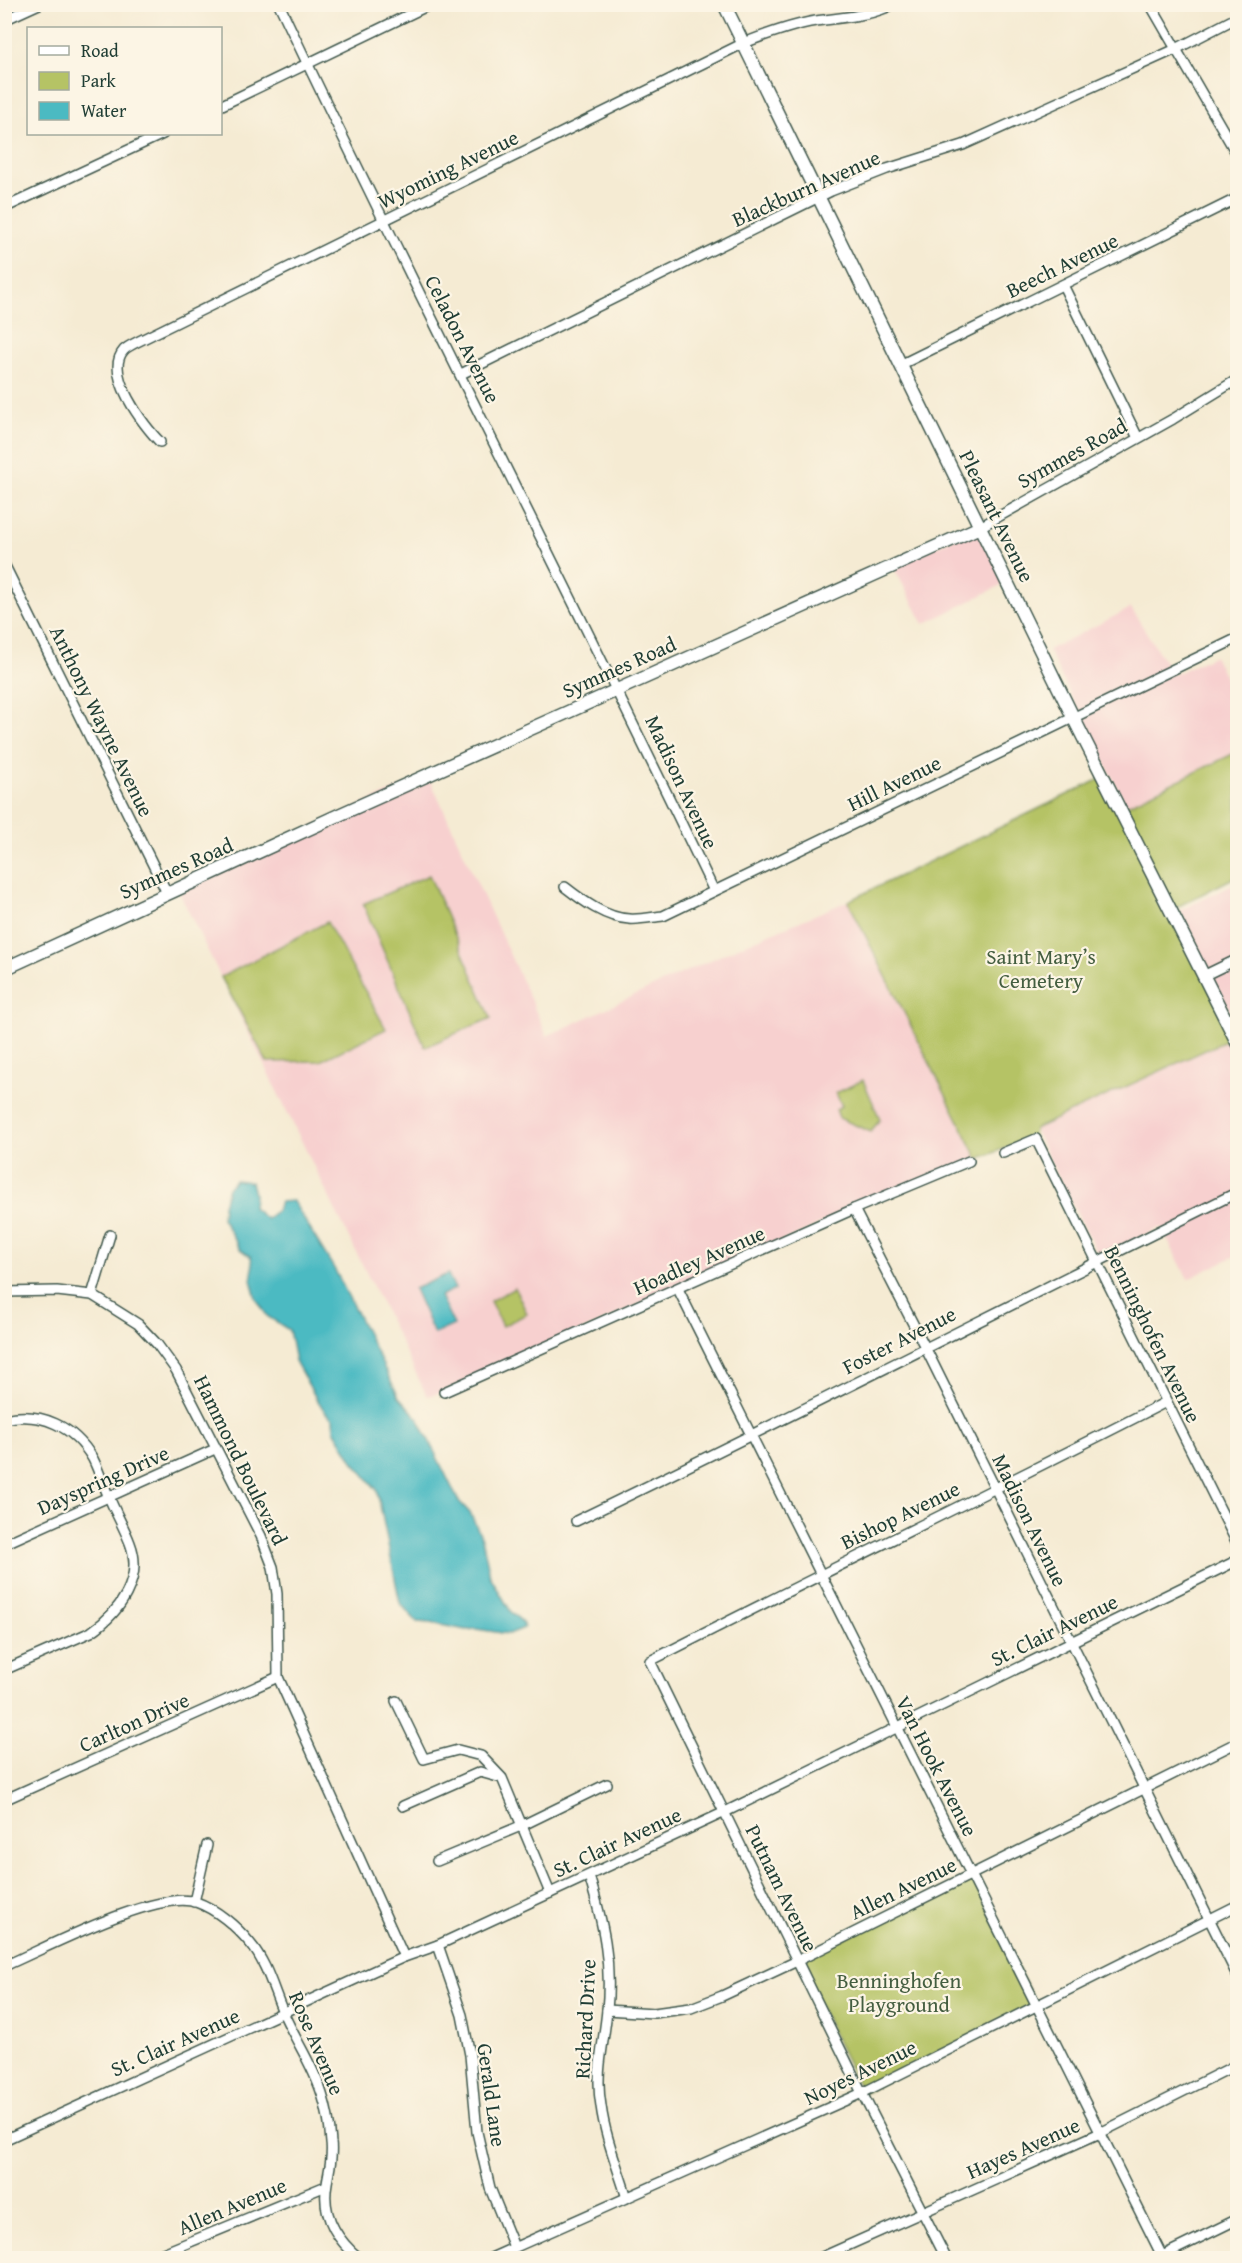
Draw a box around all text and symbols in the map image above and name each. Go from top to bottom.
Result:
legend [27,27,222,135]
text: Road [81,37,119,64]
text: Park [81,67,117,94]
text: Water [81,97,127,124]
street label: Wyoming Avenue [372,121,524,216]
street label: Blackburn Avenue [727,141,885,235]
street label: Beech Avenue [1001,224,1124,306]
street label: Celadon Avenue [417,270,509,409]
street label: Symmes Road [1011,410,1133,496]
street label: Pleasant Avenue [952,445,1042,587]
street label: Anthony Wayne Avenue [42,620,162,822]
street label: Symmes Road [557,628,682,706]
street label: Madison Avenue [637,710,727,854]
street label: Hill Avenue [842,747,946,819]
street label: Symmes Road [114,829,239,907]
park label: Saint Mary’s Cemetery [986,941,1096,996]
street label: Hoadley Avenue [628,1217,770,1303]
street label: Benninghofen Avenue [1097,1240,1209,1428]
street label: Foster Avenue [837,1298,961,1382]
street label: Hammond Boulevard [186,1370,296,1551]
street label: Dayspring Drive [32,1437,174,1523]
street label: Madison Avenue [984,1448,1076,1592]
street label: Bishop Avenue [835,1473,965,1557]
street label: St. Clair Avenue [985,1586,1123,1674]
street label: Carlton Drive [74,1684,194,1760]
street label: Van Hook Avenue [888,1690,986,1842]
street label: St. Clair Avenue [548,1799,686,1885]
street label: Putnam Avenue [738,1819,826,1957]
street label: Allen Avenue [844,1849,962,1927]
street label: Richard Drive [566,1958,604,2080]
park label: Benninghofen Playground [837,1965,961,2020]
street label: Rose Avenue [281,1986,353,2100]
street label: St. Clair Avenue [106,2000,245,2084]
street label: Noyes Avenue [798,2031,922,2113]
street label: Gerald Lane [469,2041,515,2149]
street label: Hayes Avenue [961,2109,1085,2187]
street label: Allen Avenue [173,2169,291,2243]

